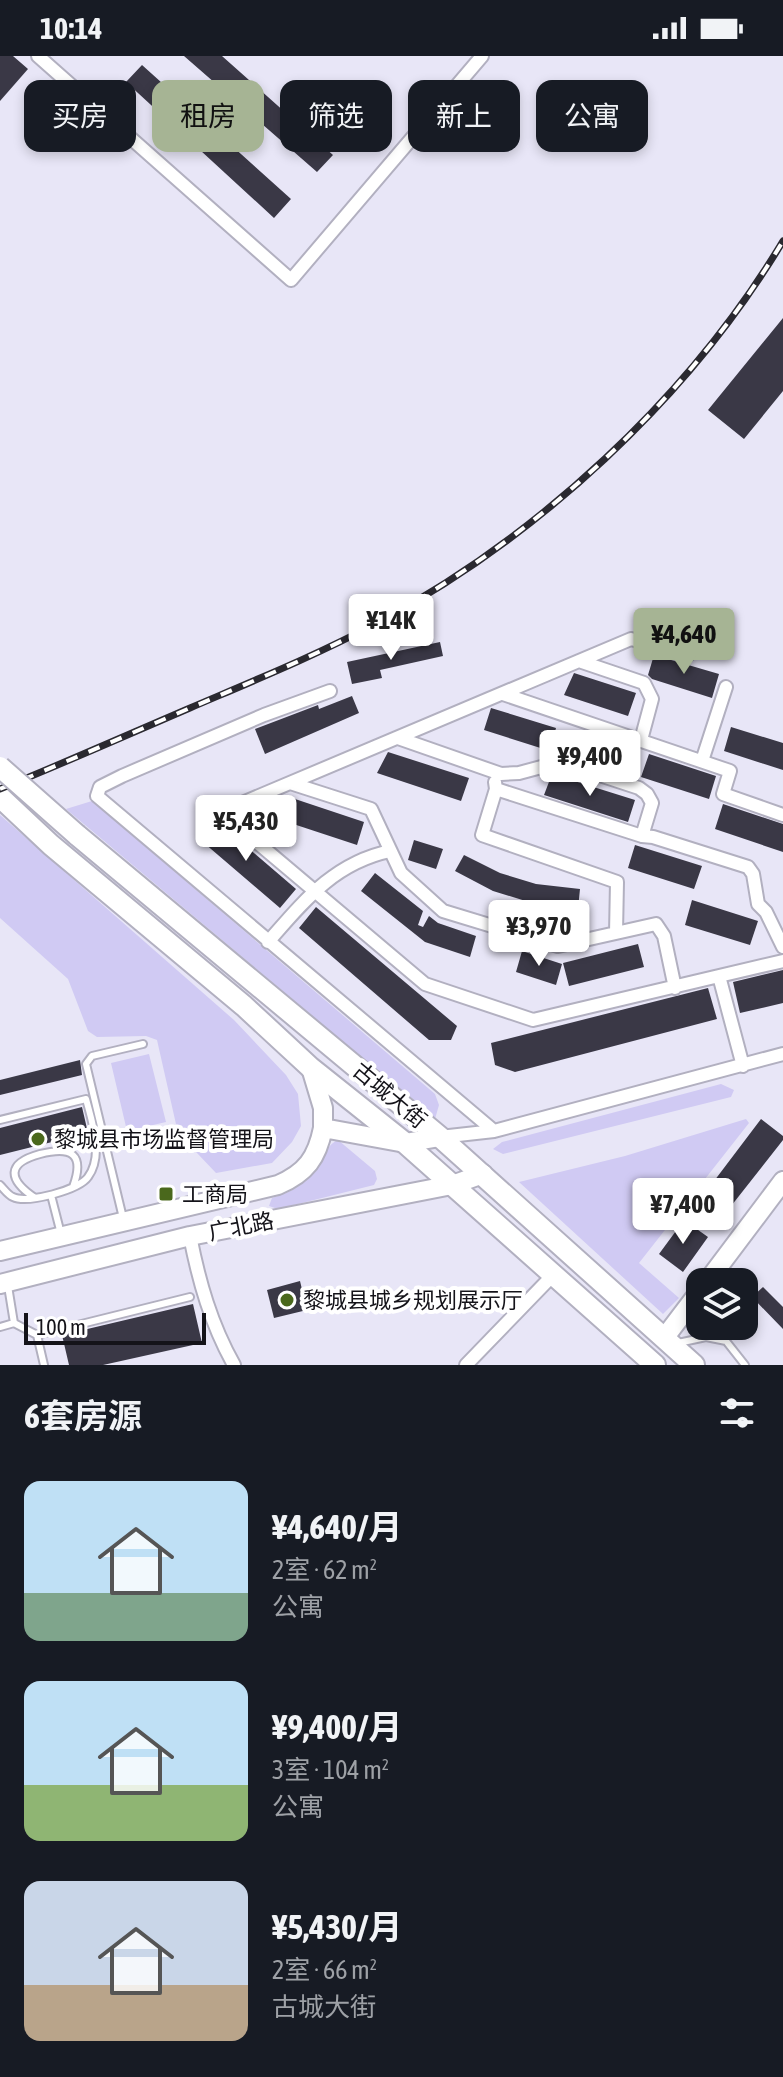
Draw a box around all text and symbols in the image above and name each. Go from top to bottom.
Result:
text: 10:14 [40,11,102,45]
chip: 买房 [24,80,136,152]
chip: 租房 [152,80,264,152]
chip: 筛选 [280,80,392,152]
chip: 新上 [408,80,520,152]
chip: 公寓 [536,80,648,152]
pin: ¥14K [344,594,438,662]
text: ¥14K [367,605,415,635]
pin: ¥4,640 [619,608,749,676]
text: ¥4,640 [651,619,717,649]
pin: ¥9,400 [525,730,655,798]
text: ¥9,400 [557,741,623,771]
pin: ¥5,430 [181,795,311,863]
text: ¥5,430 [213,806,279,836]
pin: ¥3,970 [474,900,604,968]
text: ¥3,970 [506,911,572,941]
street label: 古城大街 [348,1057,432,1133]
place label: 黎城县市场监督管理局 [54,1126,274,1152]
marker: 黎城县市场监督管理局 [29,1130,47,1148]
pin: ¥7,400 [618,1178,748,1246]
place label: 工商局 [182,1181,248,1207]
marker: 工商局 [157,1185,175,1203]
text: ¥7,400 [650,1189,716,1219]
street label: 广北路 [206,1207,276,1245]
map controls [686,1268,758,1340]
button: layers [686,1268,758,1340]
place label: 黎城县城乡规划展示厅 [303,1287,523,1313]
marker: 黎城县城乡规划展示厅 [278,1291,296,1309]
scale bar [24,1309,206,1345]
text: 100 m [36,1314,86,1340]
icon: filters [715,1391,759,1435]
text: 6套房源 [24,1396,142,1435]
text: ¥4,640/月 [272,1507,403,1546]
icon: home [88,1513,184,1609]
text: 2室 · 62 m² [272,1555,377,1585]
text: 公寓 [272,1592,324,1622]
text: ¥9,400/月 [272,1707,403,1746]
icon: home [88,1713,184,1809]
text: 3室 · 104 m² [272,1755,389,1785]
text: 公寓 [272,1792,324,1822]
text: ¥5,430/月 [272,1907,403,1946]
icon: home [88,1913,184,2009]
text: 2室 · 66 m² [272,1955,377,1985]
text: 古城大街 [272,1992,376,2022]

